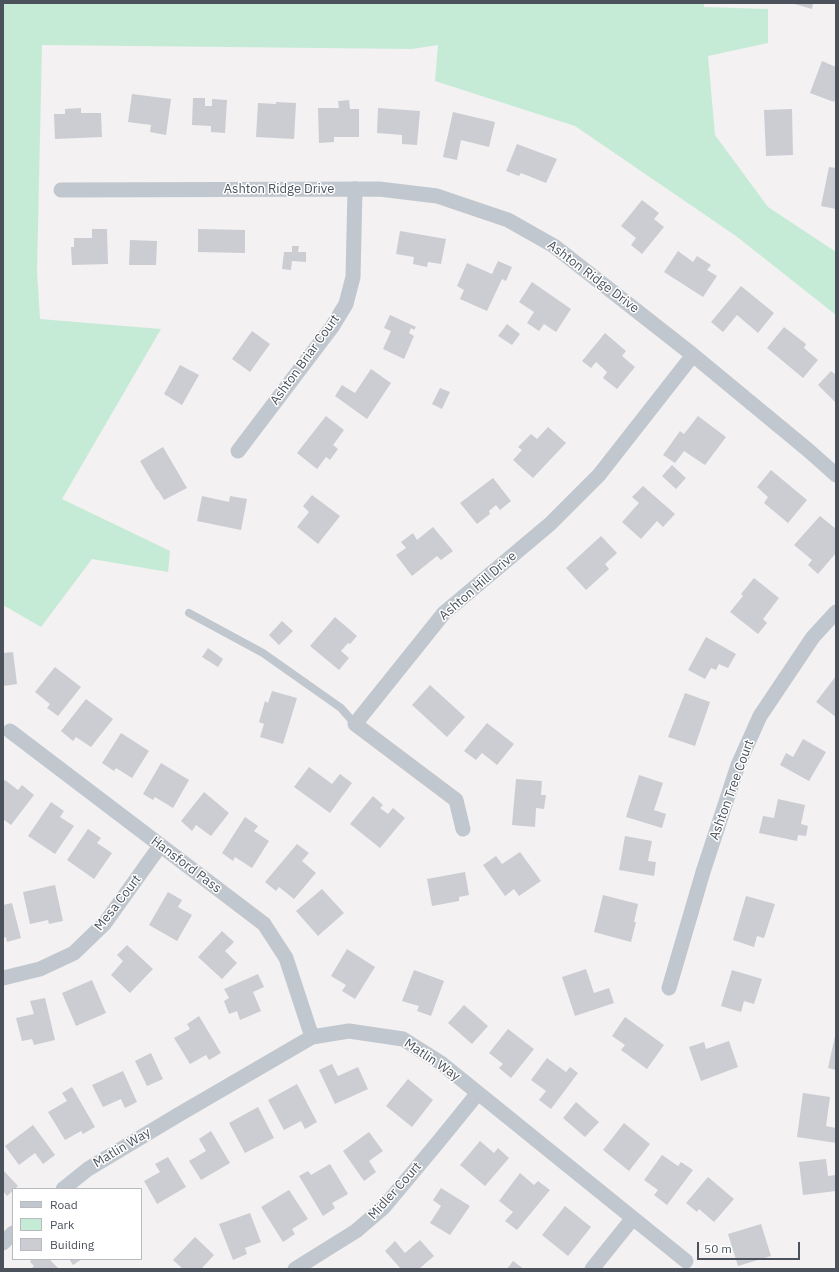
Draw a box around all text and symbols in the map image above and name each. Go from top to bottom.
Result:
street label: Ashton Ridge Drive [224,181,334,197]
street label: Ashton Ridge Drive [544,238,642,316]
street label: Ashton Briar Court [267,312,343,408]
street label: Ashton Hill Drive [436,548,520,624]
street label: Ashton Tree Court [707,738,757,842]
street label: Hansford Pass [148,834,224,896]
street label: Mesa Court [91,872,145,934]
street label: Matlin Way [401,1036,463,1084]
street label: Matlin Way [91,1125,153,1171]
street label: Midler Court [365,1159,425,1223]
legend [12,1188,142,1260]
text: Road [50,1197,78,1212]
text: Park [50,1217,74,1232]
scale bar [699,1234,802,1260]
text: Building [50,1237,94,1252]
text: 50 m [704,1241,732,1256]

